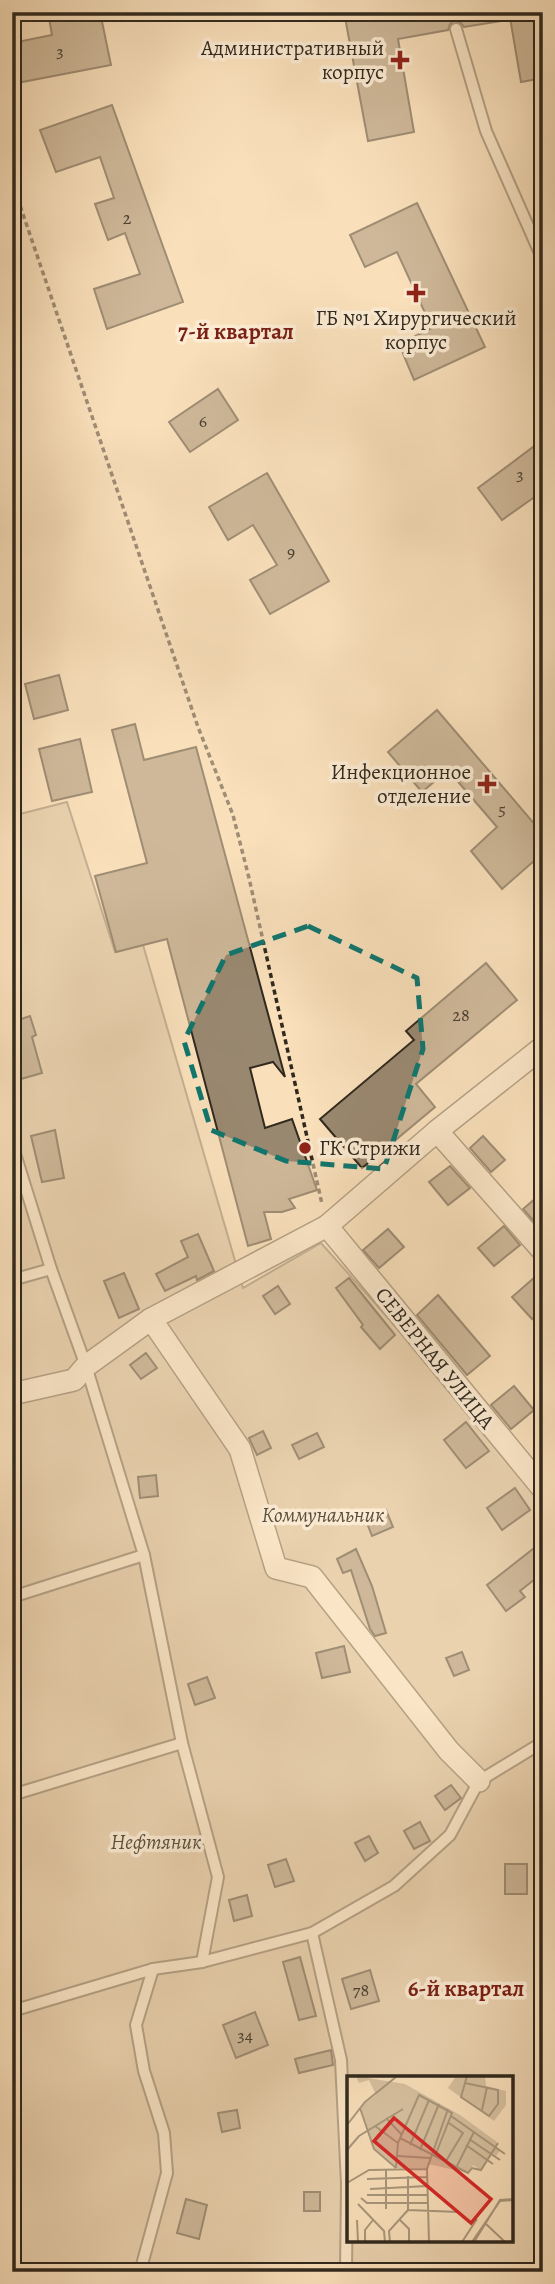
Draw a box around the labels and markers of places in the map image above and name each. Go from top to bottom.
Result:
place label: Административный корпус [200,34,384,86]
marker: Административный корпус [390,50,410,70]
marker: ГБ №1 Хирургический корпус [406,283,426,303]
place label: ГБ №1 Хирургический корпус [315,304,517,356]
place label: Инфекционное отделение [331,758,471,810]
marker: Инфекционное отделение [477,774,497,794]
place label: ГК Стрижи [319,1134,421,1162]
marker: ГК Стрижи [297,1140,313,1156]

